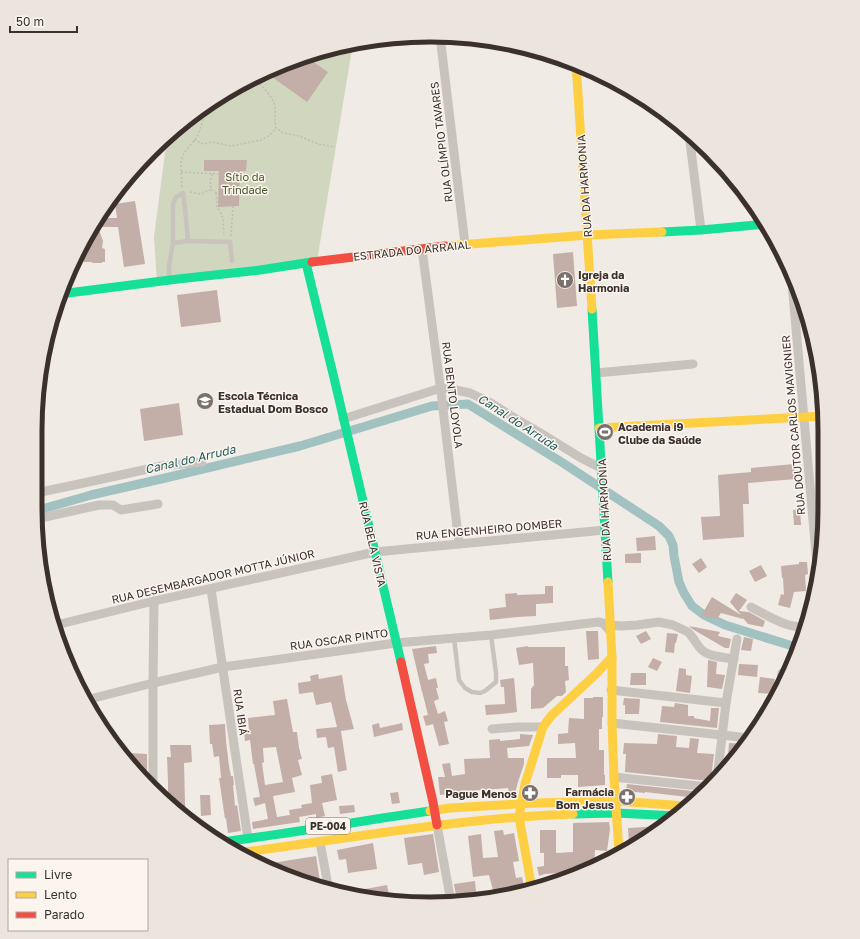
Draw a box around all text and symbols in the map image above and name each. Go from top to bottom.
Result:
scale bar [10,8,77,34]
text: 50 m [16,14,44,29]
street label: RUA OLÍMPIO TAVARES [427,81,455,203]
street label: RUA DA HARMONIA [574,134,594,238]
park label: Sítio da Trindade [222,170,268,196]
street label: ESTRADA DO ARRAIAL [352,237,472,263]
place label: Igreja da Harmonia [578,268,629,294]
church icon: Igreja da Harmonia [555,270,575,290]
street label: RUA DOUTOR CARLOS MAVIGNIER [779,335,807,515]
street label: RUA BENTO LOYOLA [440,341,466,450]
place label: Escola Técnica Estadual Dom Bosco [218,389,329,415]
school or university icon: Escola Técnica Estadual Dom Bosco [195,391,215,411]
water label: Canal do Arruda [475,391,562,454]
place label: Academia i9 Clube da Saúde [618,420,702,446]
sports icon: Academia i9 Clube da Saúde [595,422,615,442]
water label: Canal do Arruda [143,441,238,477]
street label: RUA DA HARMONIA [595,458,613,562]
street label: RUA BELA VISTA [357,500,389,588]
street label: RUA ENGENHEIRO DOMBER [415,516,563,542]
street label: RUA DESEMBARGADOR MOTTA JÚNIOR [110,546,316,606]
street label: RUA OSCAR PINTO [289,626,389,652]
street label: RUA IBIÁ [231,688,251,737]
pharmacy icon: Pague Menos [520,783,540,803]
place label: Farmácia Bom Jesus [556,785,614,811]
place label: Pague Menos [445,787,517,800]
pharmacy icon: Farmácia Bom Jesus [617,787,637,807]
road number: PE-004 [306,818,350,834]
legend [8,859,148,931]
text: Livre [44,867,72,882]
text: Lento [44,887,77,902]
text: Parado [44,907,84,922]

